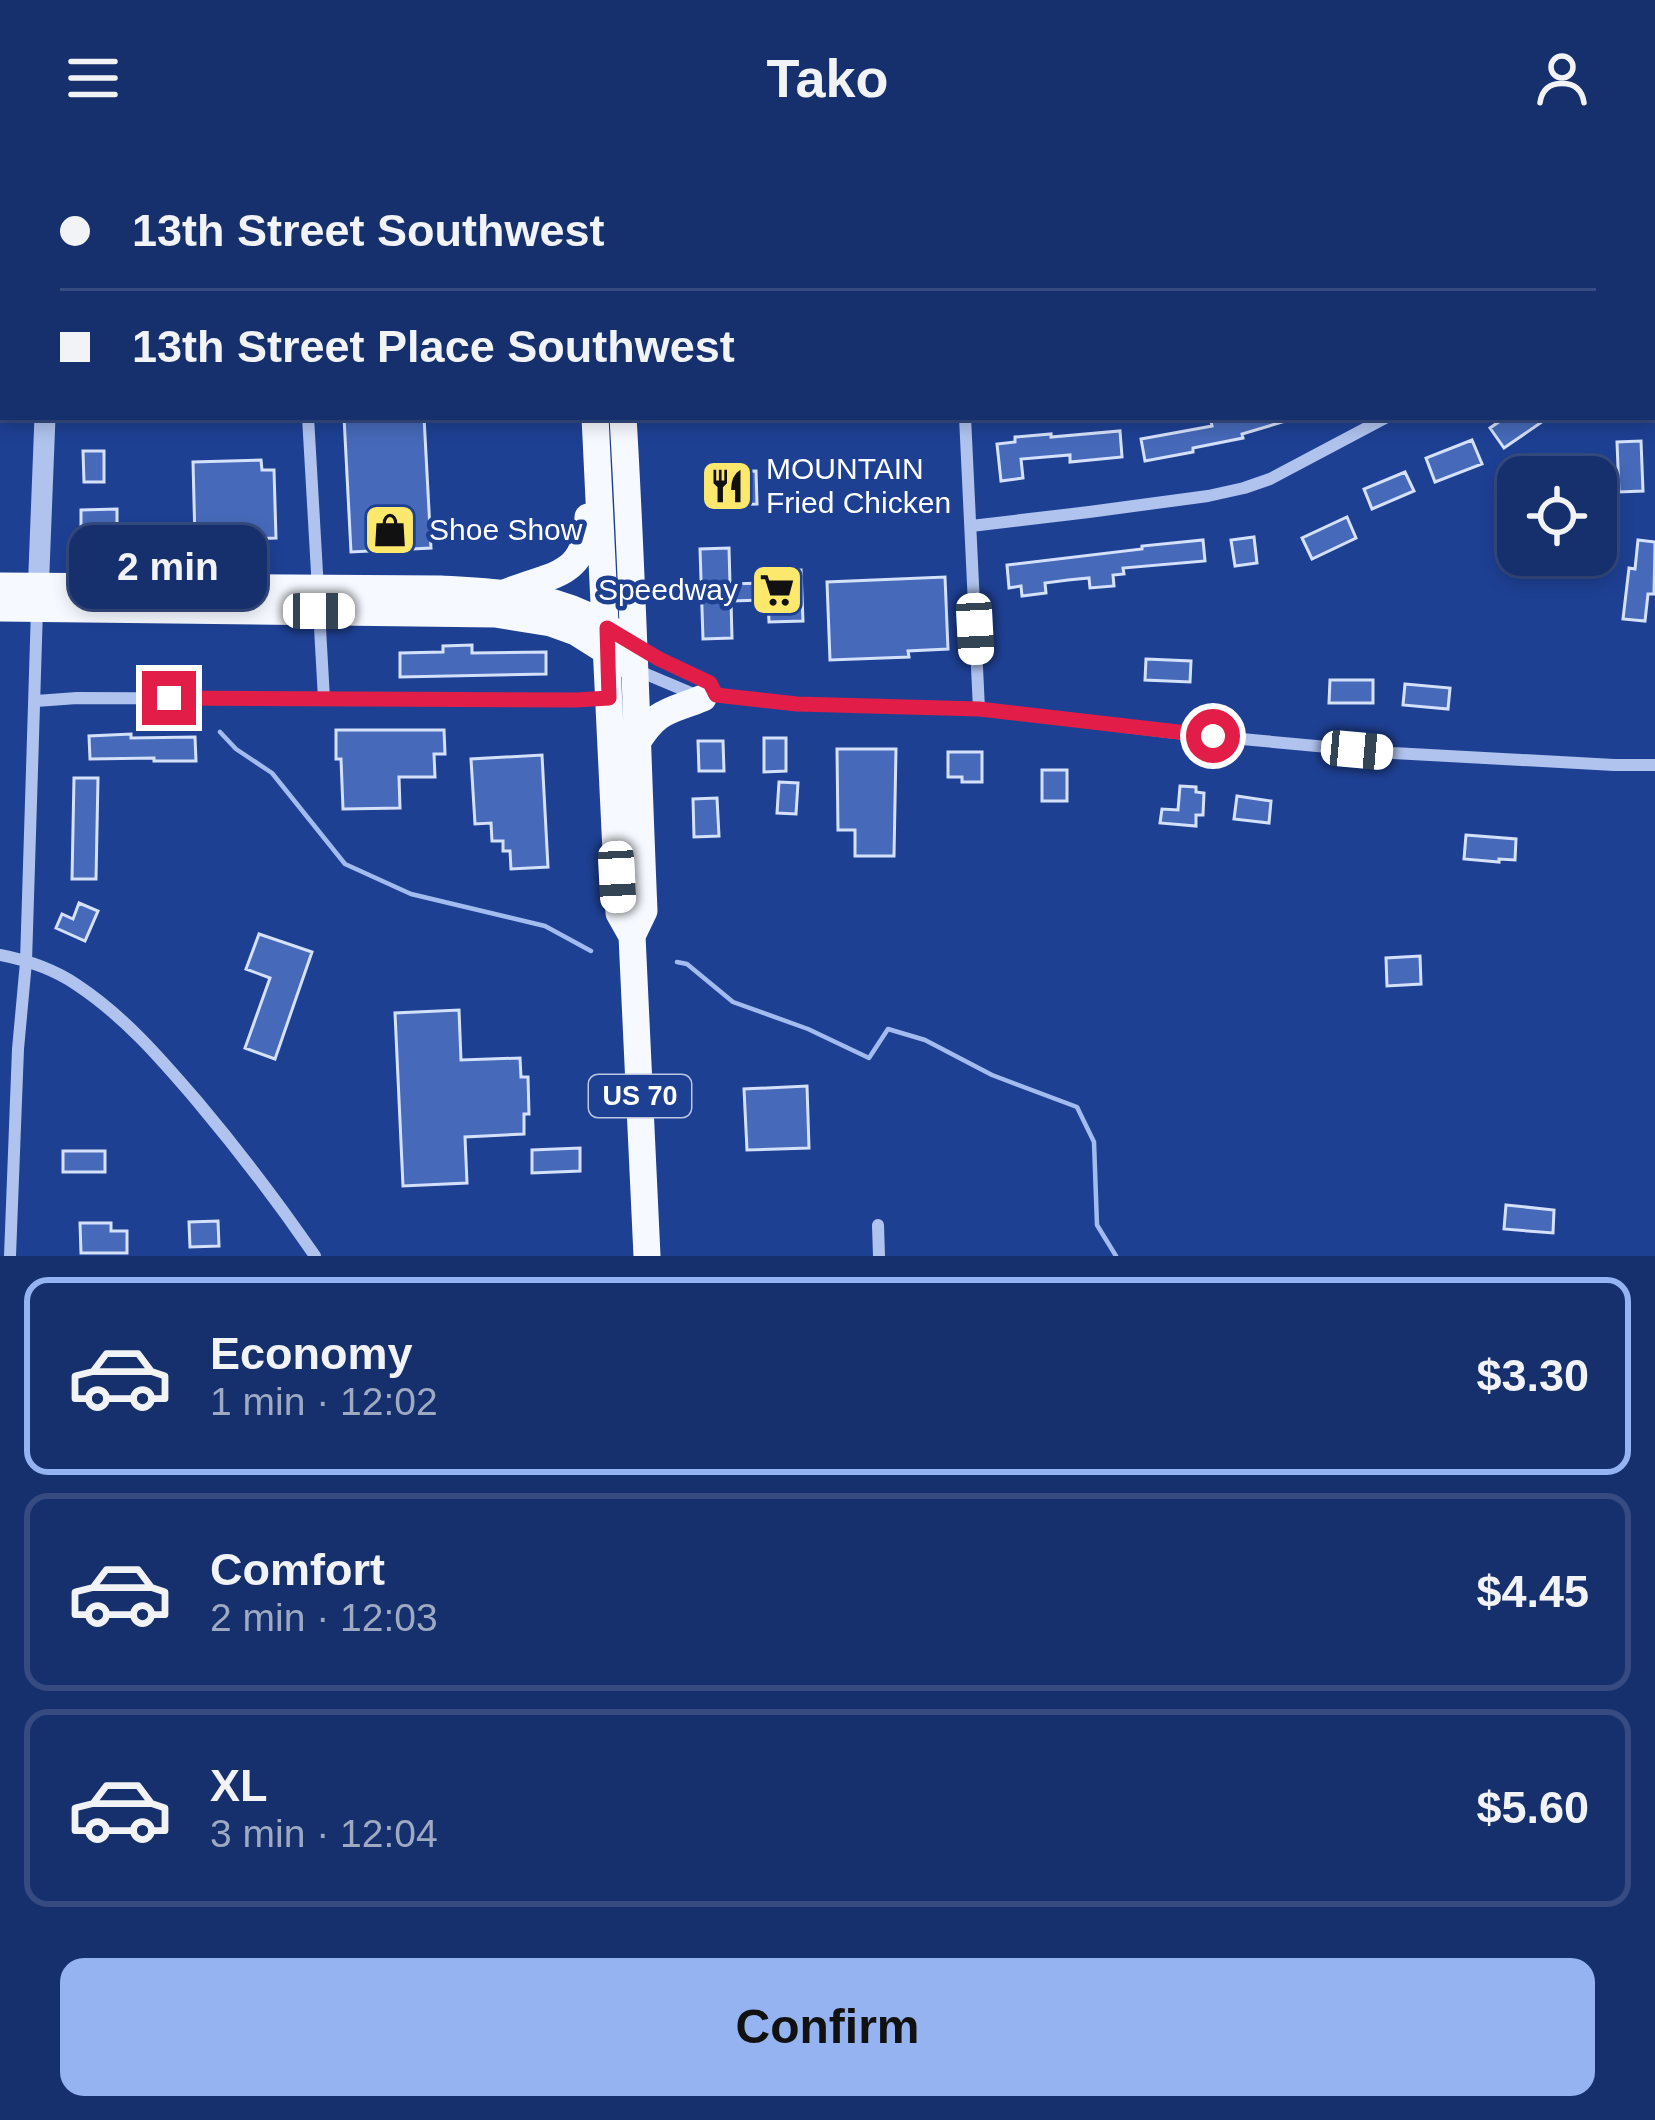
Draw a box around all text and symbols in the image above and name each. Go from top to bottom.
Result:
icon: menu [60,45,126,111]
icon: person [1529,45,1595,111]
text: Tako [766,48,889,108]
text: 13th Street Southwest [132,205,605,256]
text: 13th Street Place Southwest [132,321,735,372]
place label: MOUNTAIN Fried Chicken [766,452,951,519]
map controls [1497,456,1617,576]
button: locate [1497,456,1617,576]
restaurant icon: MOUNTAIN Fried Chicken [699,458,755,514]
shop icon: Shoe Show [362,502,418,558]
place label: Shoe Show [429,513,583,546]
callout: 2 min [70,524,268,608]
text: 2 min [117,545,219,588]
supermarket icon: Speedway [749,562,805,618]
place label: Speedway [598,573,738,606]
car [955,592,995,666]
car [283,593,355,629]
route end [142,671,196,725]
route start [1186,709,1240,763]
car [1320,729,1394,771]
car [597,840,637,914]
road number: US 70 [589,1075,691,1117]
icon: car [66,1322,174,1430]
text: Economy [210,1328,413,1379]
text: $3.30 [1476,1350,1589,1401]
text: 1 min · 12:02 [210,1380,438,1423]
icon: car [66,1538,174,1646]
text: Comfort [210,1544,385,1595]
text: $4.45 [1476,1566,1589,1617]
text: 2 min · 12:03 [210,1596,438,1639]
icon: car [66,1754,174,1862]
text: XL [210,1760,268,1811]
text: $5.60 [1476,1782,1589,1833]
text: 3 min · 12:04 [210,1812,438,1855]
button: Confirm [60,1958,1595,2096]

